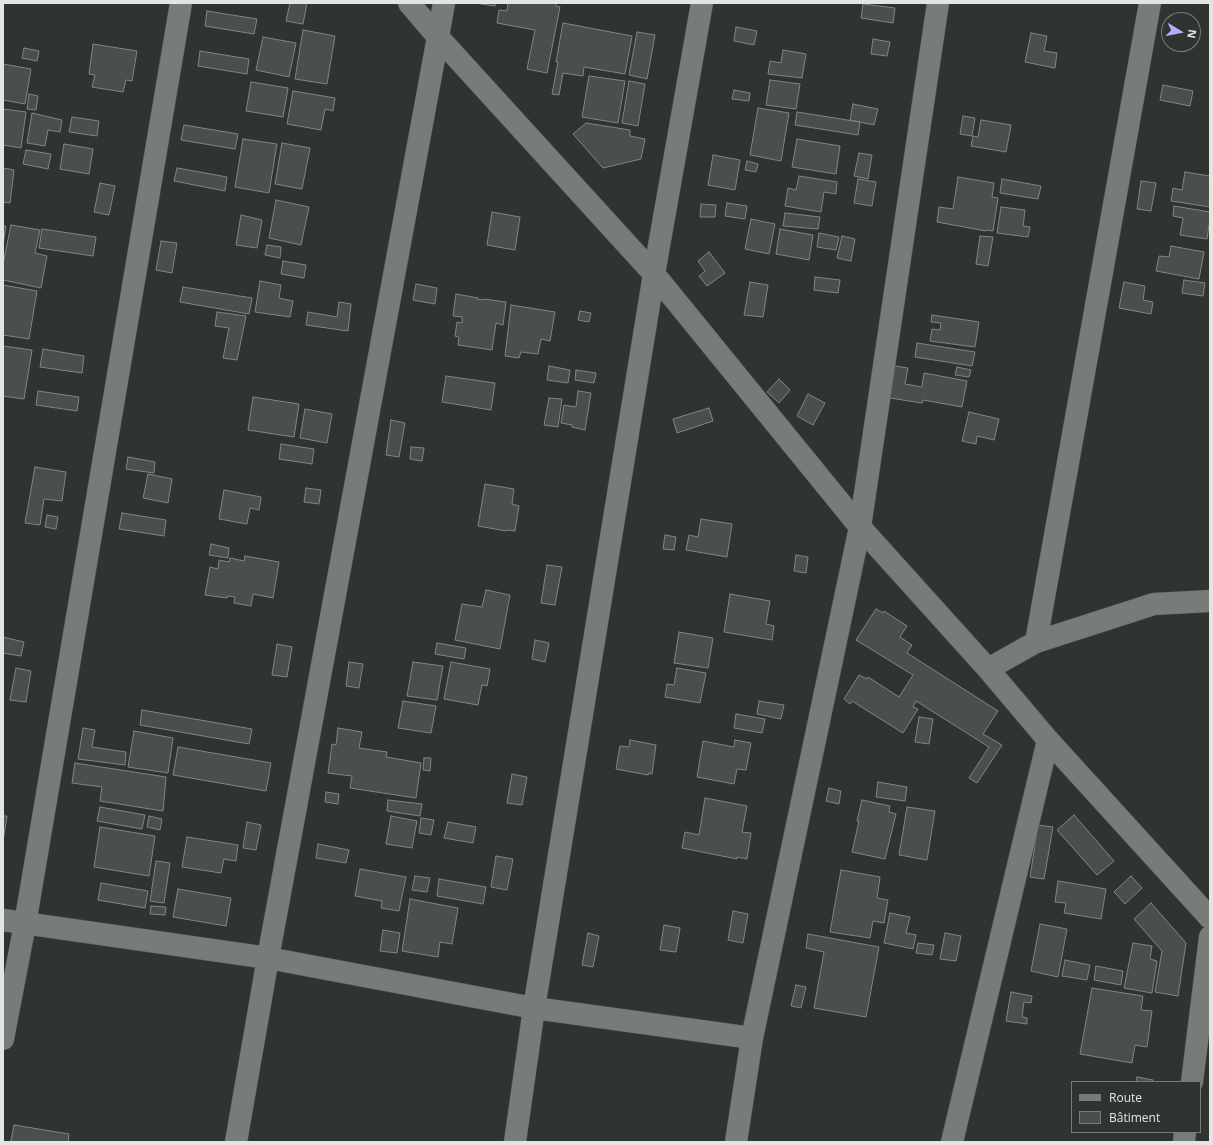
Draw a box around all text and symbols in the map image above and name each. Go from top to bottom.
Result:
north arrow [1161,12,1201,52]
text: N [1184,28,1200,40]
legend [1071,1081,1201,1133]
text: Route [1109,1089,1142,1106]
text: Bâtiment [1109,1109,1160,1126]

